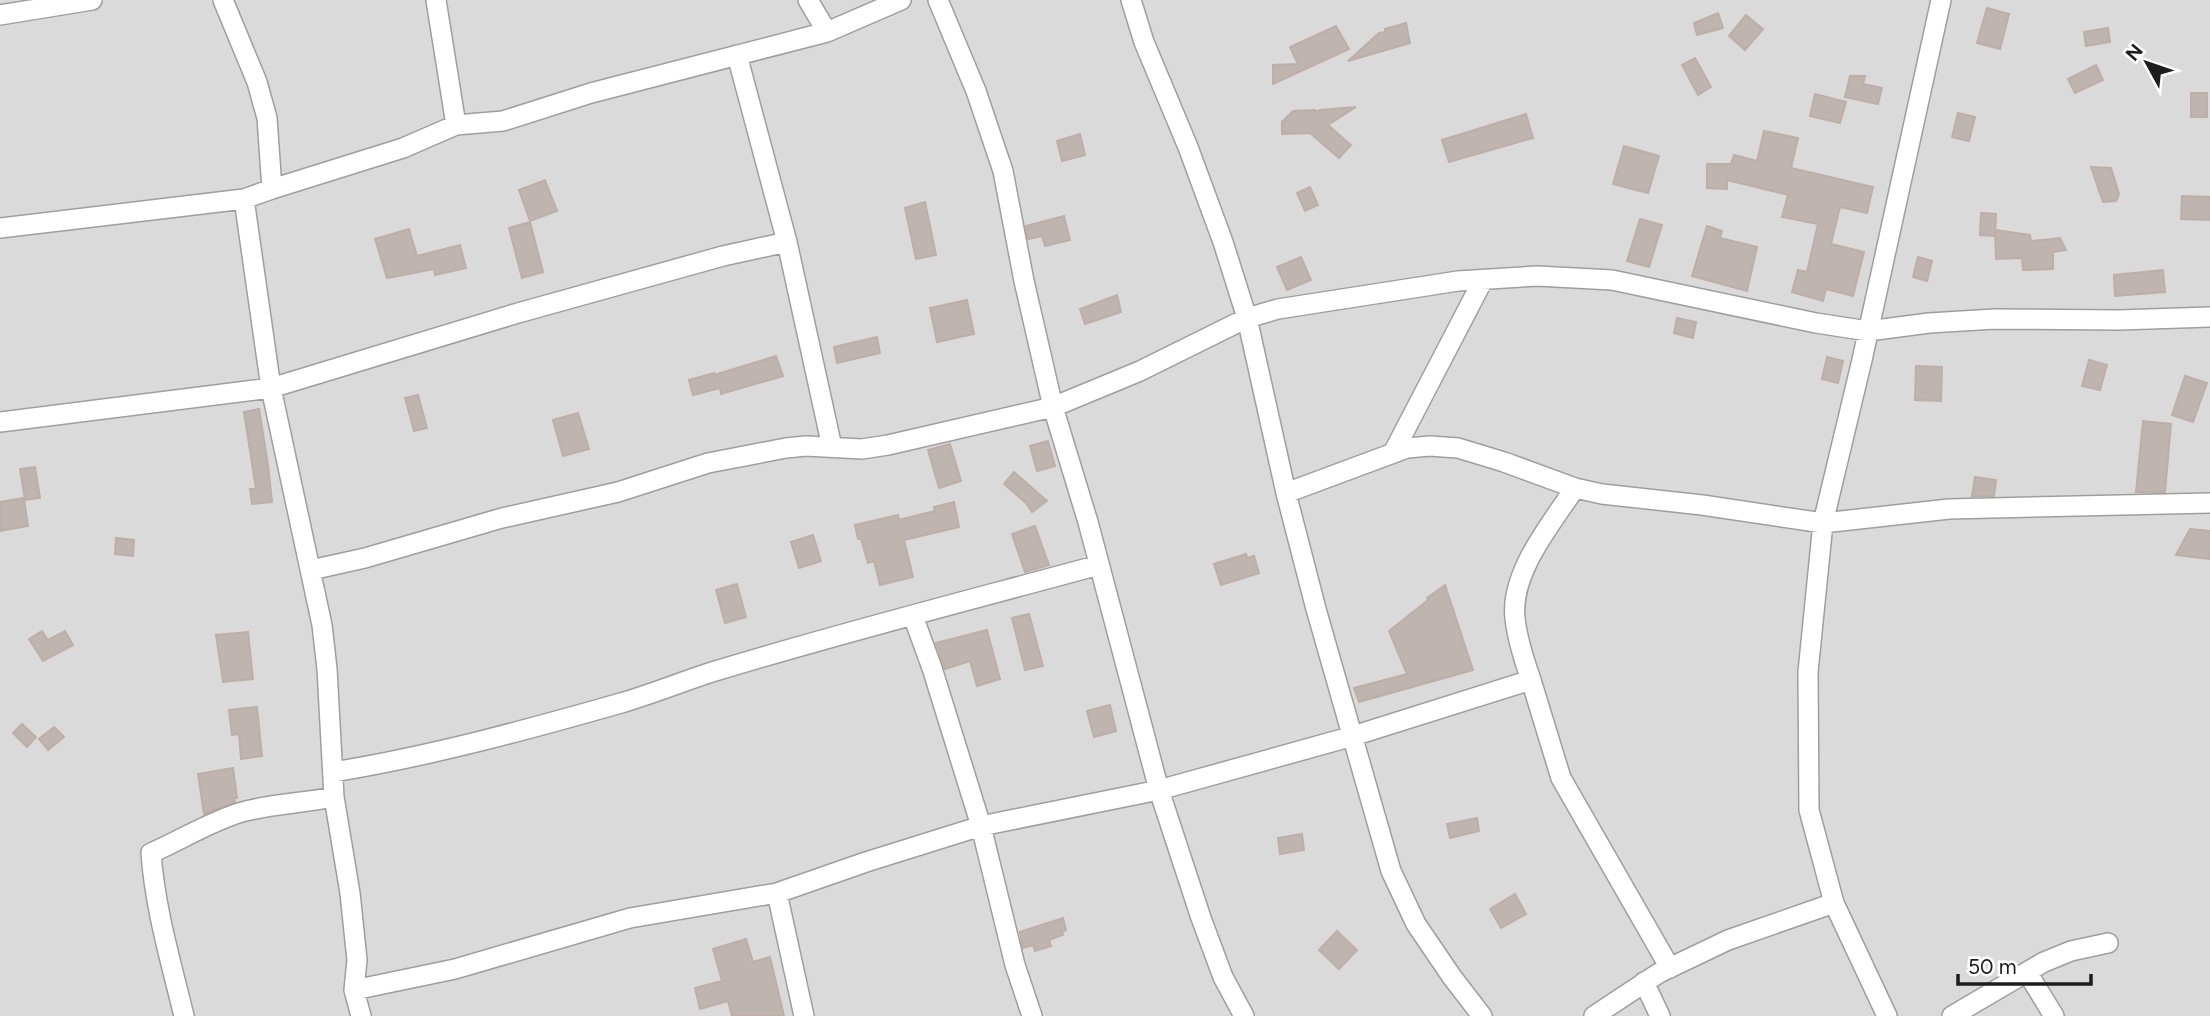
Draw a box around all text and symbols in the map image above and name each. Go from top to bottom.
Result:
north arrow [2112,28,2182,98]
text: N [2121,39,2148,65]
scale bar [1958,942,2091,986]
text: 50 m [1968,954,2017,979]

